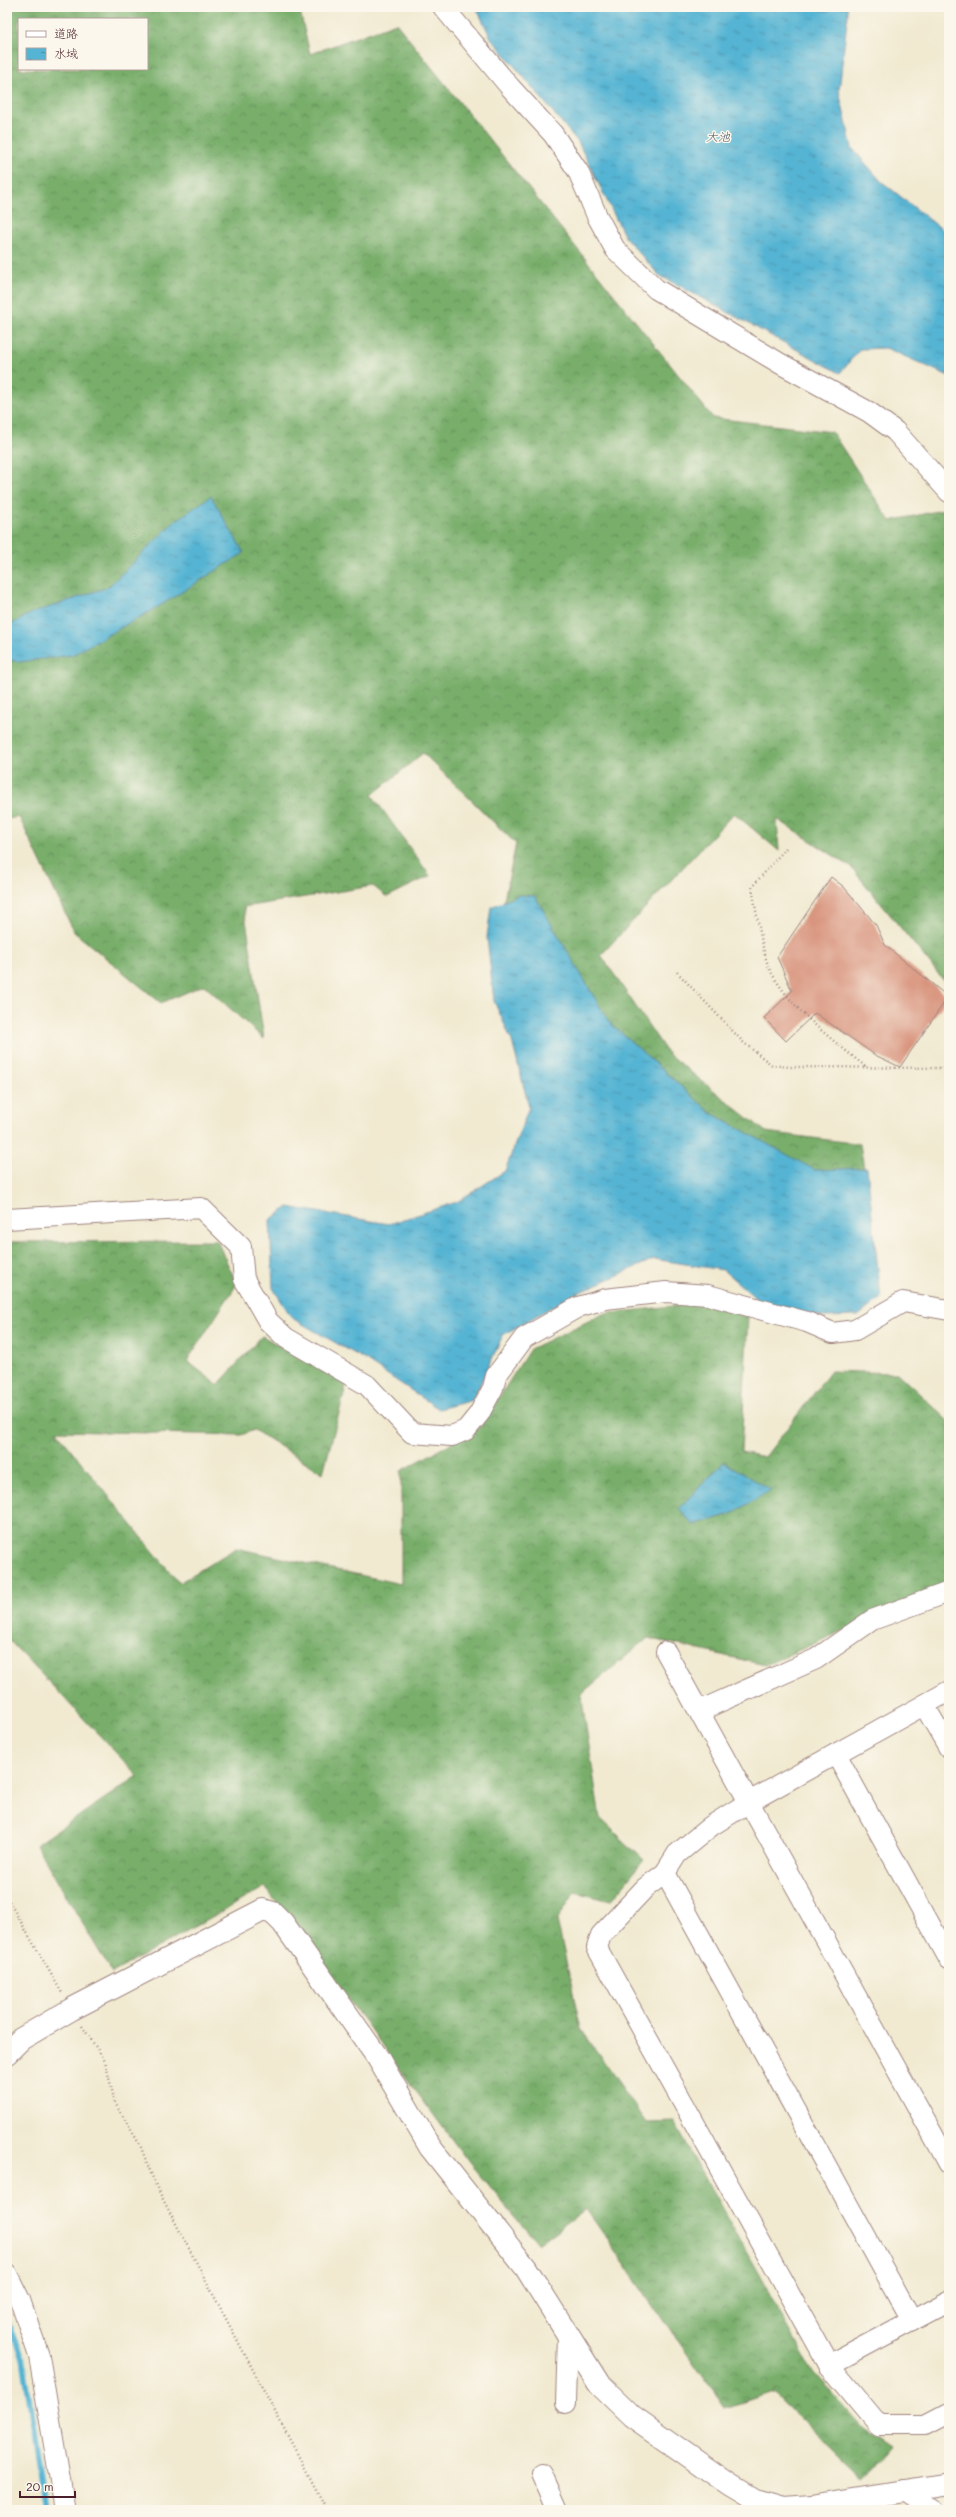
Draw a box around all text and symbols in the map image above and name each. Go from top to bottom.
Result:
legend [18,18,148,70]
text: 道路 [54,25,78,41]
text: 水域 [54,45,78,61]
water label: 大池 [706,128,731,144]
scale bar [20,2473,75,2499]
text: 20 m [26,2478,54,2494]

